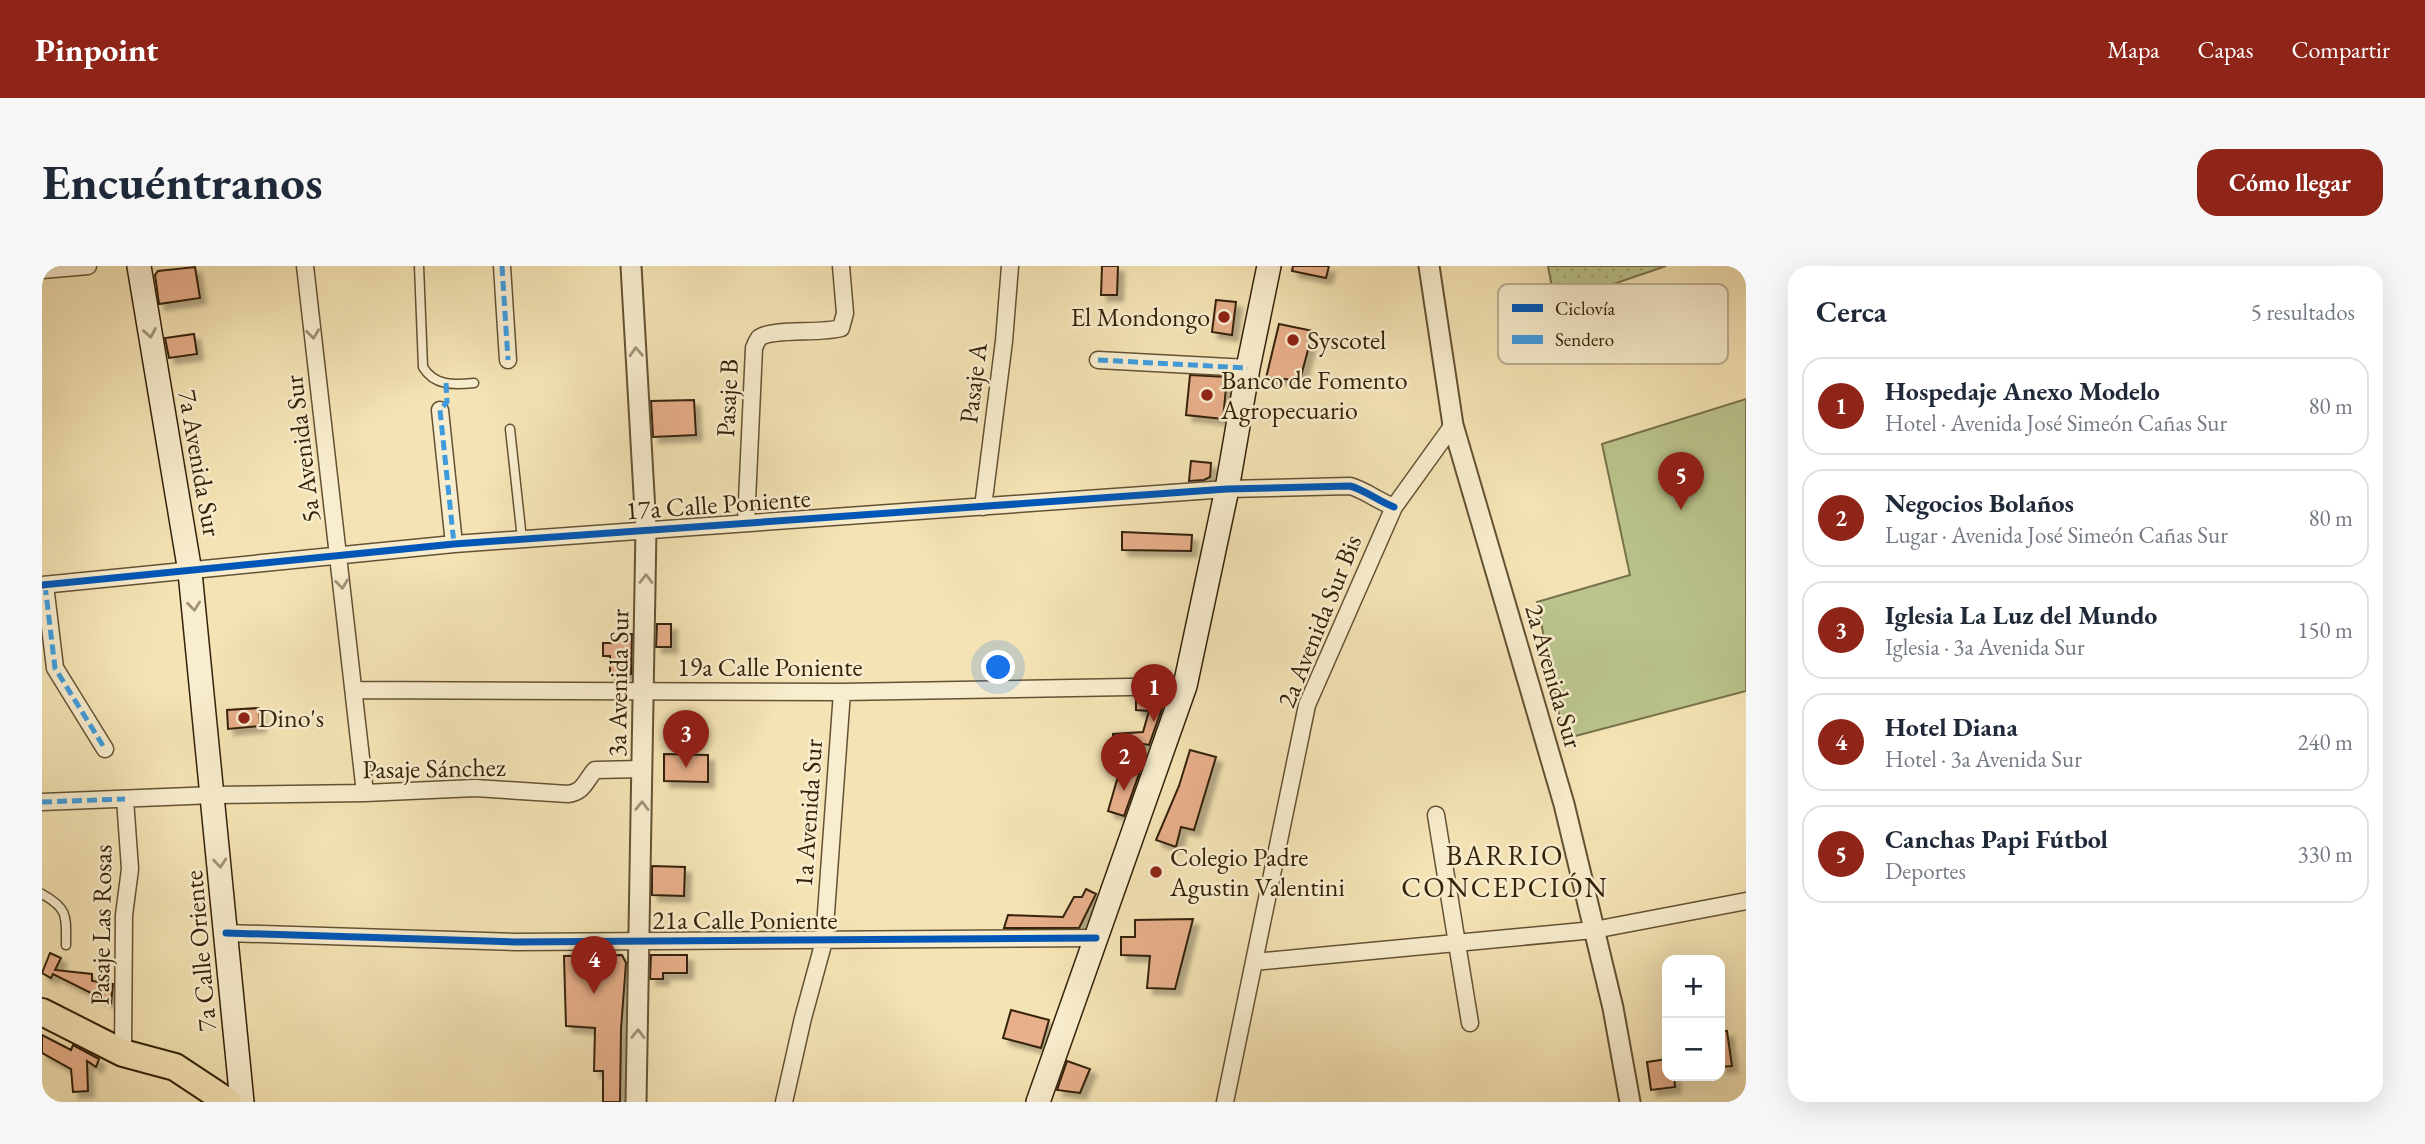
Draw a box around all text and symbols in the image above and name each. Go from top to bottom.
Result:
text: Pinpoint [35,28,158,71]
text: Mapa [2107,34,2159,65]
text: Capas [2197,34,2253,65]
text: Compartir [2291,34,2390,65]
button: Cómo llegar [2197,149,2383,216]
text: Encuéntranos [42,150,323,214]
legend [1498,284,1728,364]
text: Cerca [1816,292,1887,331]
text: Ciclovía [1555,296,1616,321]
text: 5 resultados [2251,297,2355,327]
place label: El Mondongo [1070,300,1210,334]
marker: El Mondongo [1216,309,1232,325]
place label: Syscotel [1307,323,1386,357]
one-way arrow [142,327,157,339]
text: Sendero [1555,327,1614,352]
one-way arrow [305,328,320,340]
marker: Syscotel [1285,332,1301,348]
street label: Pasaje A [951,340,995,425]
one-way arrow [628,346,643,357]
street label: Pasaje B [708,358,746,438]
place label: Banco de Fomento Agropecuario [1220,363,1408,427]
street label: 5a Avenida Sur [276,373,328,525]
text: Hospedaje Anexo Modelo [1885,374,2160,408]
street label: 7a Avenida Sur [170,387,230,539]
marker: Banco de Fomento Agropecuario [1199,387,1215,403]
text: 1 [1835,391,1847,421]
text: 80 m [2308,391,2353,421]
text: Hotel · Avenida José Simeón Cañas Sur [1885,408,2227,438]
pin: 5 [1658,452,1704,510]
street label: 17a Calle Poniente [624,481,812,527]
text: Negocios Bolaños [1885,486,2074,520]
text: 2 [1835,503,1847,533]
text: 80 m [2308,503,2353,533]
text: Lugar · Avenida José Simeón Cañas Sur [1885,520,2228,550]
street label: 2a Avenida Sur Bis [1269,529,1369,713]
one-way arrow [638,573,654,584]
one-way arrow [335,578,350,590]
text: Iglesia La Luz del Mundo [1885,598,2157,632]
one-way arrow [186,600,201,612]
street label: 2a Avenida Sur [1517,600,1591,752]
street label: 3a Avenida Sur [600,608,636,757]
text: 3 [1835,615,1847,645]
text: 150 m [2297,615,2353,645]
text: Iglesia · 3a Avenida Sur [1885,632,2085,662]
street label: 19a Calle Poniente [677,650,863,684]
your location [981,650,1015,684]
pin: 1 [1131,664,1177,722]
place label: Dino's [258,701,324,735]
marker: Dino's [236,710,252,726]
pin: 3 [663,710,709,768]
text: Hotel Diana [1885,710,2018,744]
text: 4 [1835,727,1847,757]
text: 240 m [2297,727,2353,757]
pin: 2 [1101,733,1147,791]
street label: 1a Avenida Sur [786,737,830,888]
text: Hotel · 3a Avenida Sur [1885,744,2082,774]
street label: Pasaje Sánchez [362,750,506,786]
one-way arrow [635,801,650,812]
text: Canchas Papi Fútbol [1885,822,2108,856]
district label: BARRIO CONCEPCIÓN [1401,837,1609,905]
text: 5 [1835,839,1847,869]
text: 330 m [2297,839,2353,869]
place label: Colegio Padre Agustin Valentini [1169,840,1345,904]
street label: Pasaje Las Rosas [83,844,119,1006]
text: Deportes [1885,856,1966,886]
one-way arrow [212,857,227,868]
marker: Colegio Padre Agustin Valentini [1148,864,1164,880]
street label: 7a Calle Oriente [176,869,224,1033]
street label: 21a Calle Poniente [652,903,838,937]
pin: 4 [571,936,617,994]
map controls [1662,955,1725,1081]
button: + [1662,955,1725,1018]
button: − [1662,1018,1725,1081]
one-way arrow [630,1028,646,1039]

